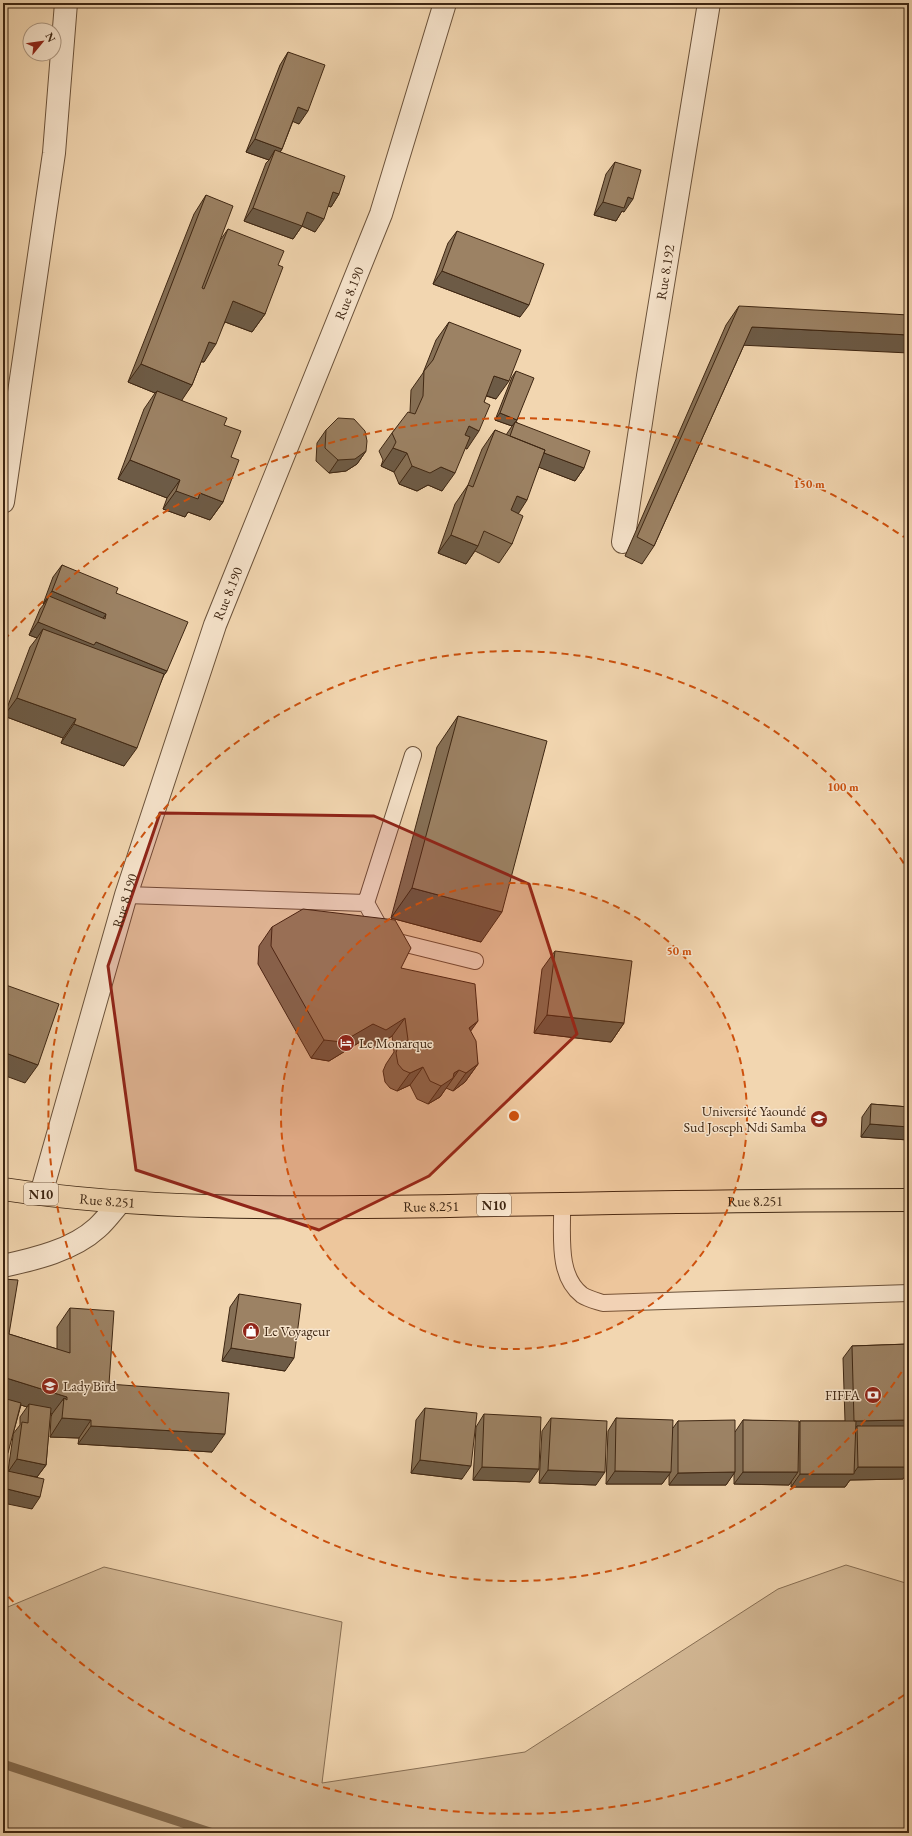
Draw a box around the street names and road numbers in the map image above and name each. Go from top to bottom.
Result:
street label: Rue 8.192 [652,243,678,301]
street label: Rue 8.190 [330,264,368,322]
street label: Rue 8.190 [209,564,247,623]
street label: Rue 8.190 [108,871,142,930]
road number: N10 [24,1183,58,1205]
street label: Rue 8.251 [79,1189,136,1212]
street label: Rue 8.251 [727,1192,783,1210]
road number: N10 [477,1194,511,1216]
street label: Rue 8.251 [403,1197,459,1216]

